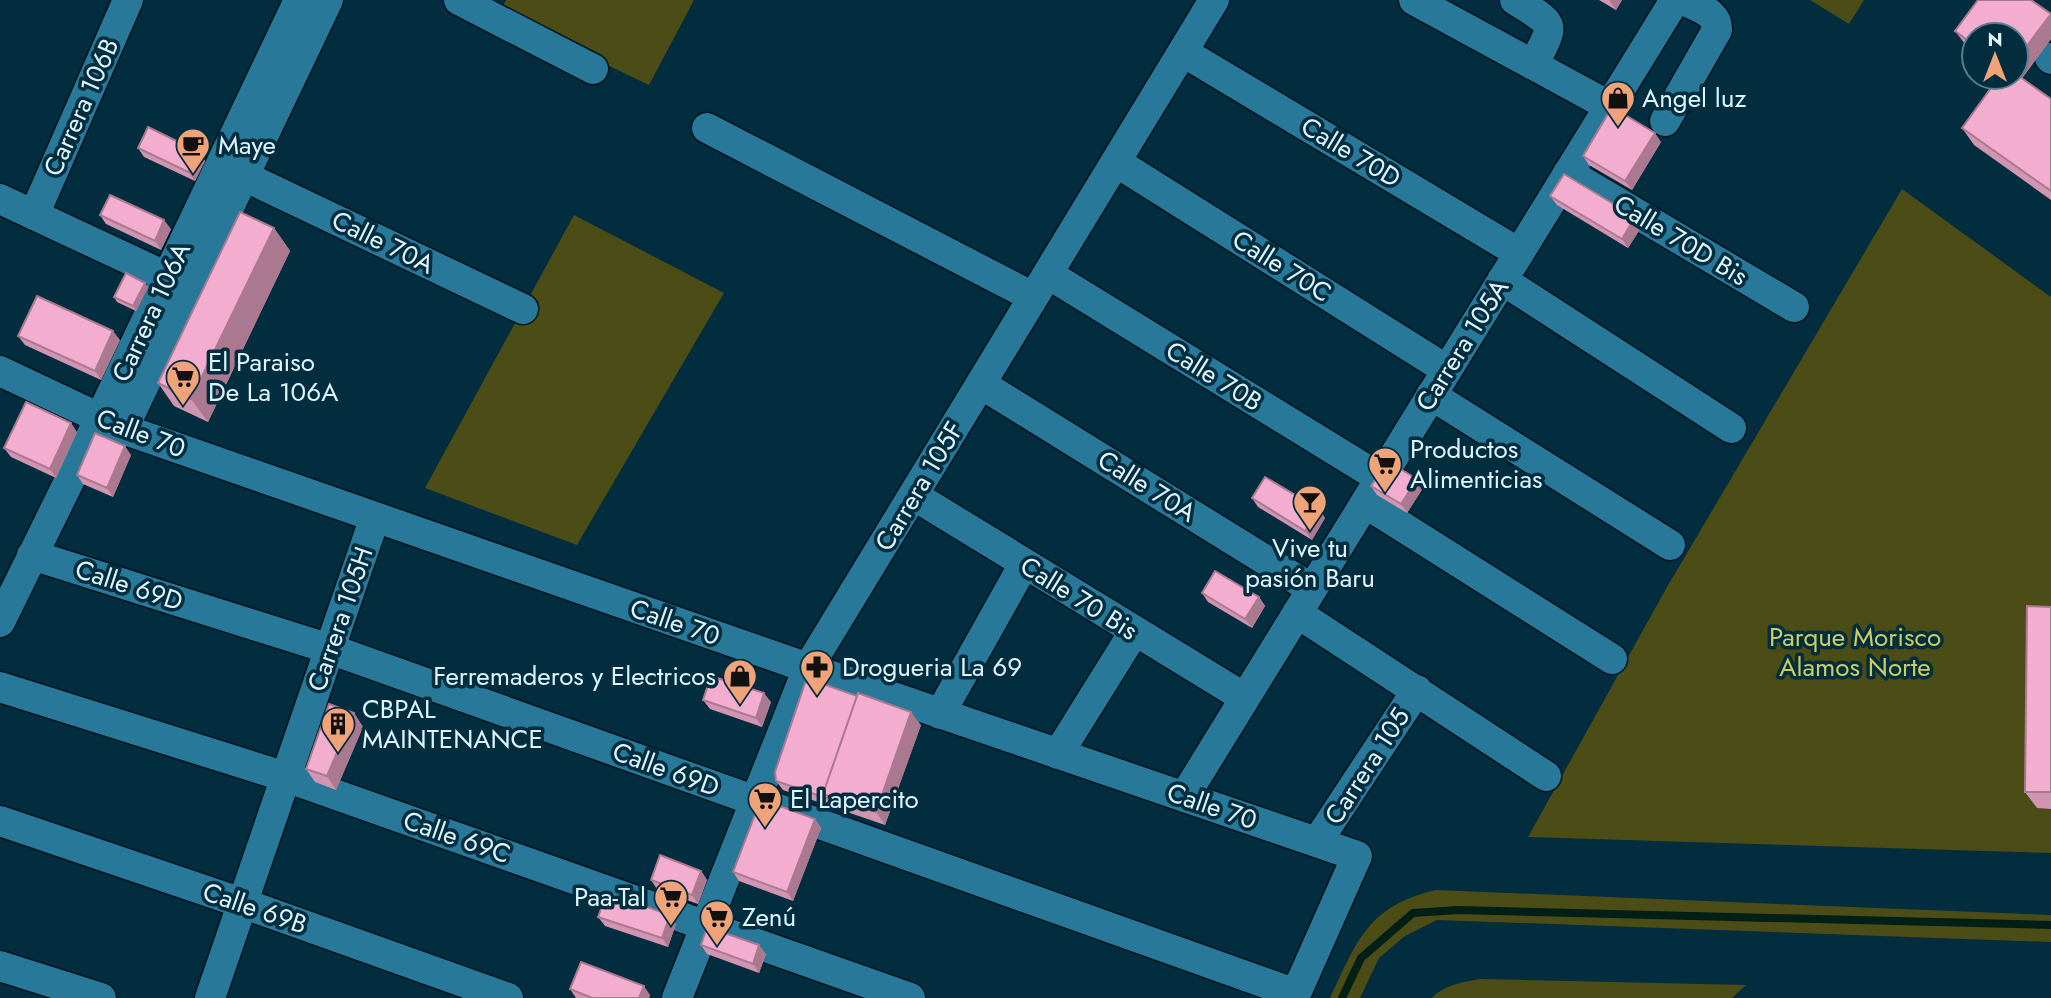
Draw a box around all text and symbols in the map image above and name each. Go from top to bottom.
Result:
north arrow [1960,21,2030,91]
text: N [1987,26,2003,53]
street label: Carrera 106B [34,32,128,182]
shop icon: Angel luz [1599,79,1637,128]
place label: Angel luz [1642,79,1746,117]
street label: Calle 70D [1294,107,1408,197]
cafe icon: Maye [174,126,212,175]
place label: Maye [218,126,276,164]
street label: Calle 70D Bis [1607,185,1755,295]
street label: Calle 70A [325,201,441,284]
street label: Calle 70C [1225,221,1339,311]
street label: Carrera 106A [102,235,200,388]
street label: Carrera 105A [1406,271,1518,418]
street label: Calle 70B [1158,331,1270,421]
place label: El Paraiso De La 106A [208,343,339,411]
supermarket icon: El Paraiso De La 106A [164,358,202,407]
street label: Calle 70 [91,399,191,467]
street label: Carrera 105F [865,414,973,558]
place label: Productos Alimenticias [1410,430,1542,498]
street label: Calle 70A [1090,441,1204,532]
supermarket icon: Productos Alimenticias [1366,445,1404,494]
bar icon: Vive tu pasión Baru [1291,483,1329,532]
place label: Vive tu pasión Baru [1245,529,1375,597]
street label: Carrera 105H [297,541,383,697]
street label: Calle 70 Bis [1013,547,1145,649]
street label: Calle 69D [70,550,188,620]
street label: Calle 70 [625,589,725,655]
park label: Parque Morisco Alamos Norte [1769,618,1941,686]
pharmacy icon: Drogueria La 69 [798,648,836,697]
place label: Drogueria La 69 [842,648,1022,686]
place label: Ferremaderos y Electricos [433,657,716,695]
shop icon: Ferremaderos y Electricos [721,657,759,706]
place label: CBPAL MAINTENANCE [362,690,543,758]
street label: Carrera 105 [1315,700,1419,832]
building icon: CBPAL MAINTENANCE [319,705,357,754]
street label: Calle 69D [607,732,725,806]
street label: Calle 70 [1162,773,1262,839]
supermarket icon: El Lapercito [746,780,784,829]
place label: El Lapercito [790,780,919,818]
street label: Calle 69C [398,801,516,873]
street label: Calle 69B [198,872,312,944]
place label: Paa-Tal [574,878,646,916]
supermarket icon: Paa-Tal [652,878,690,927]
supermarket icon: Zenú [698,898,736,947]
place label: Zenú [742,898,796,936]

